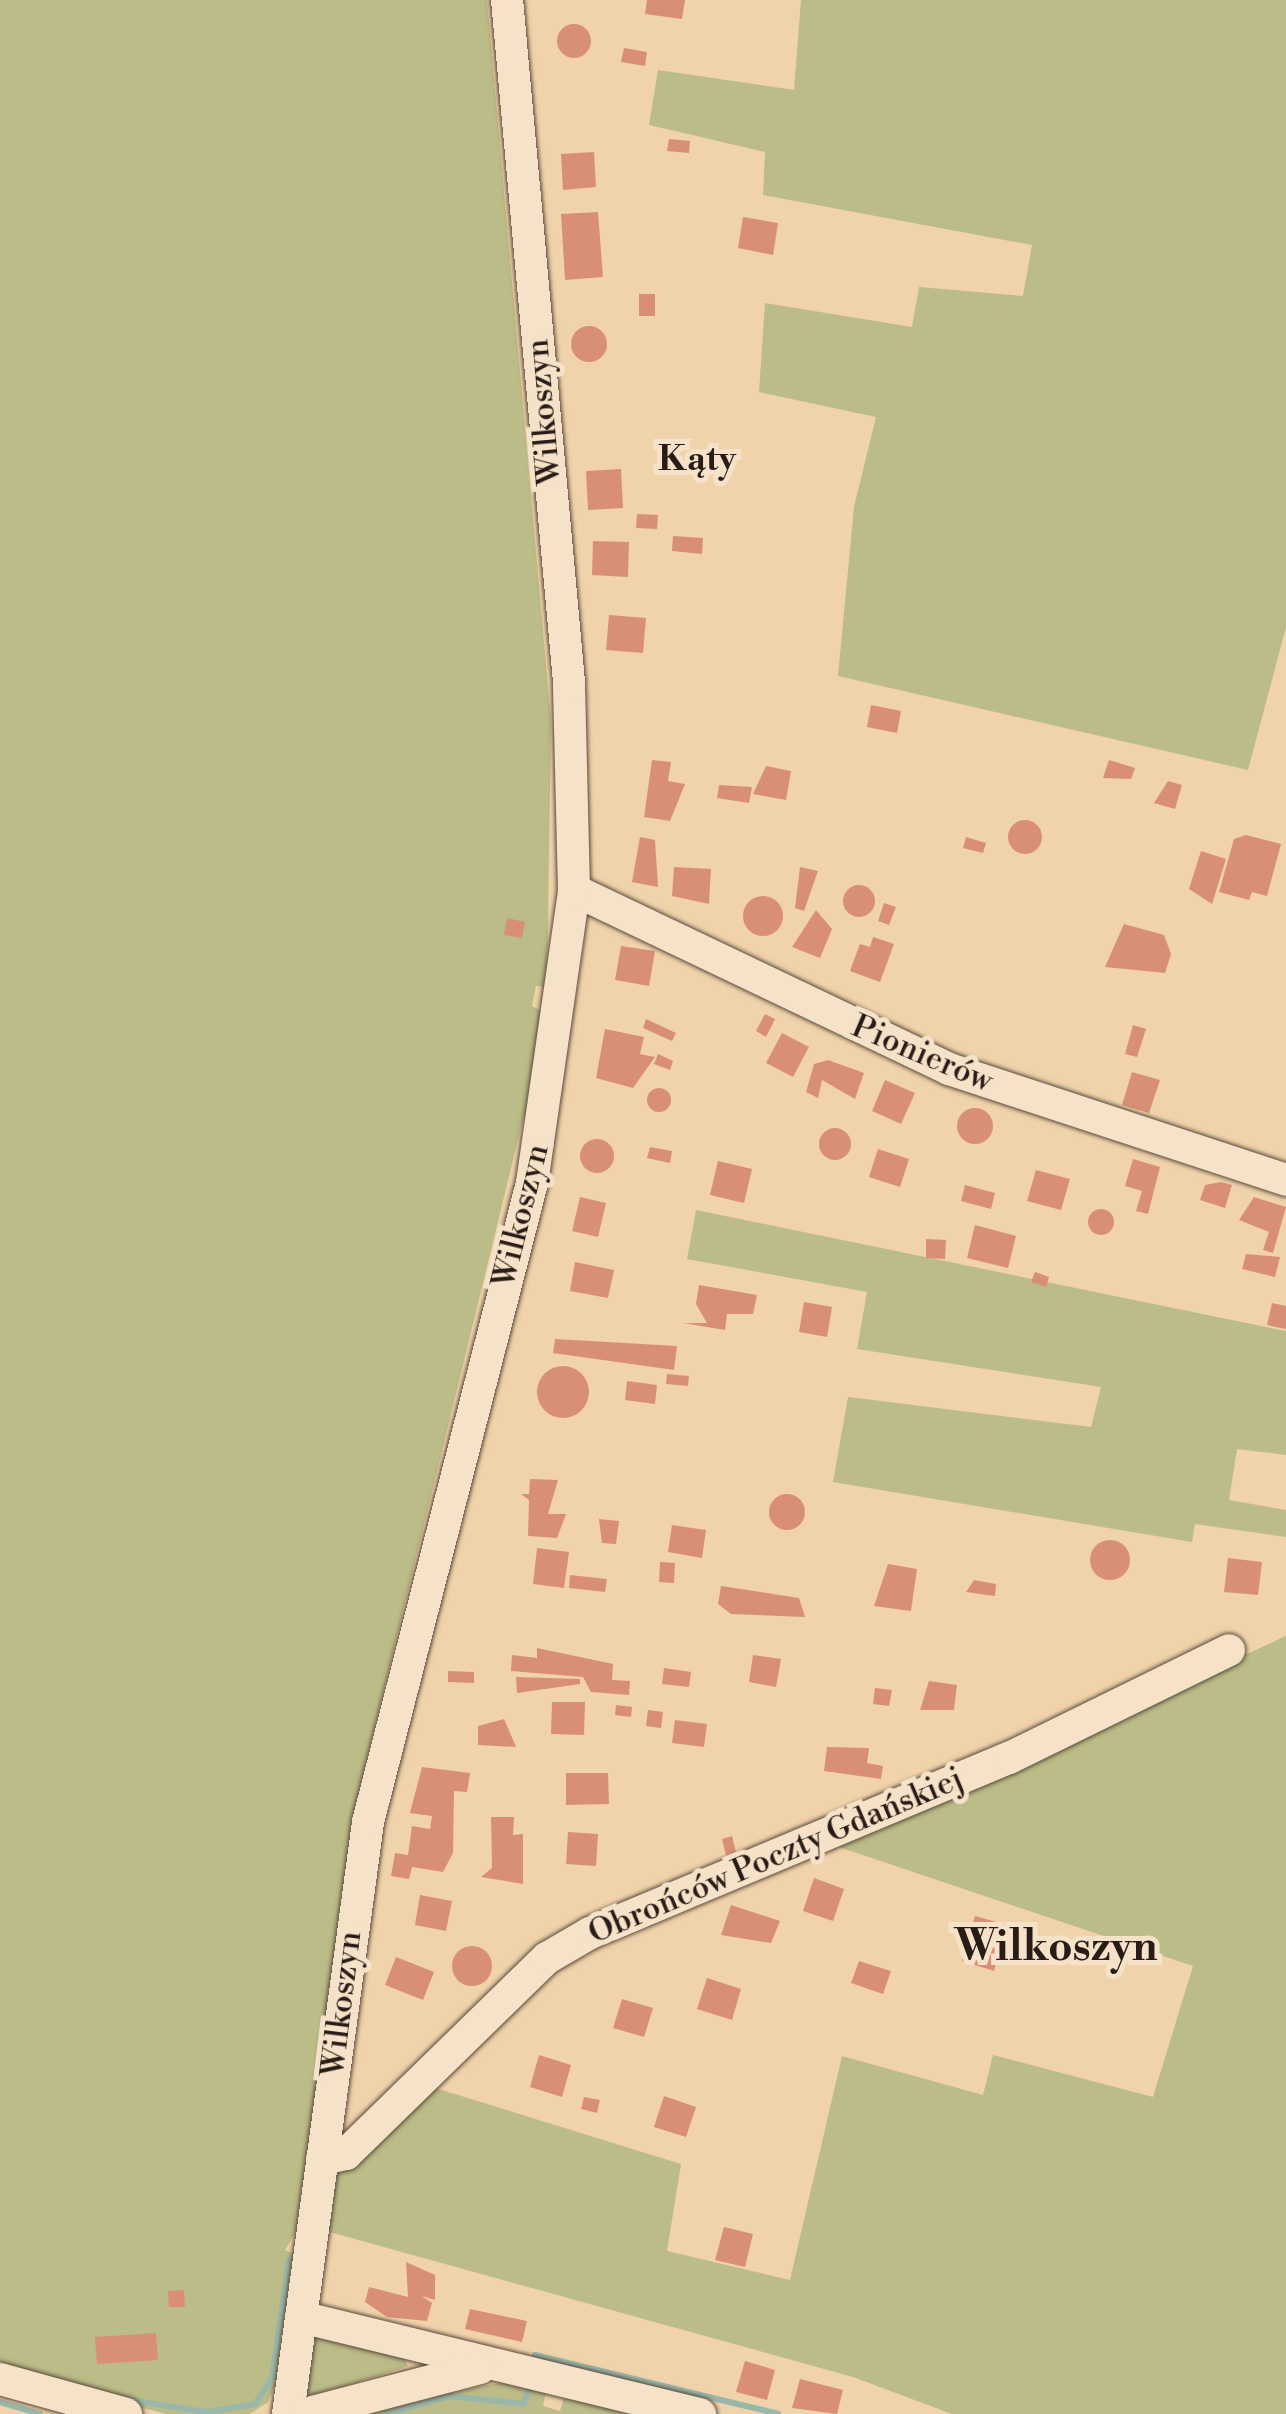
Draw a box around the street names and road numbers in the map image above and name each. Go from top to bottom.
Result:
street label: Wilkoszyn [519,338,569,486]
street label: Pionierów [846,1007,998,1101]
street label: Wilkoszyn [485,1140,557,1292]
street label: Obrońców Poczty Gdańskiej [583,1759,969,1953]
street label: Wilkoszyn [314,1929,370,2079]

